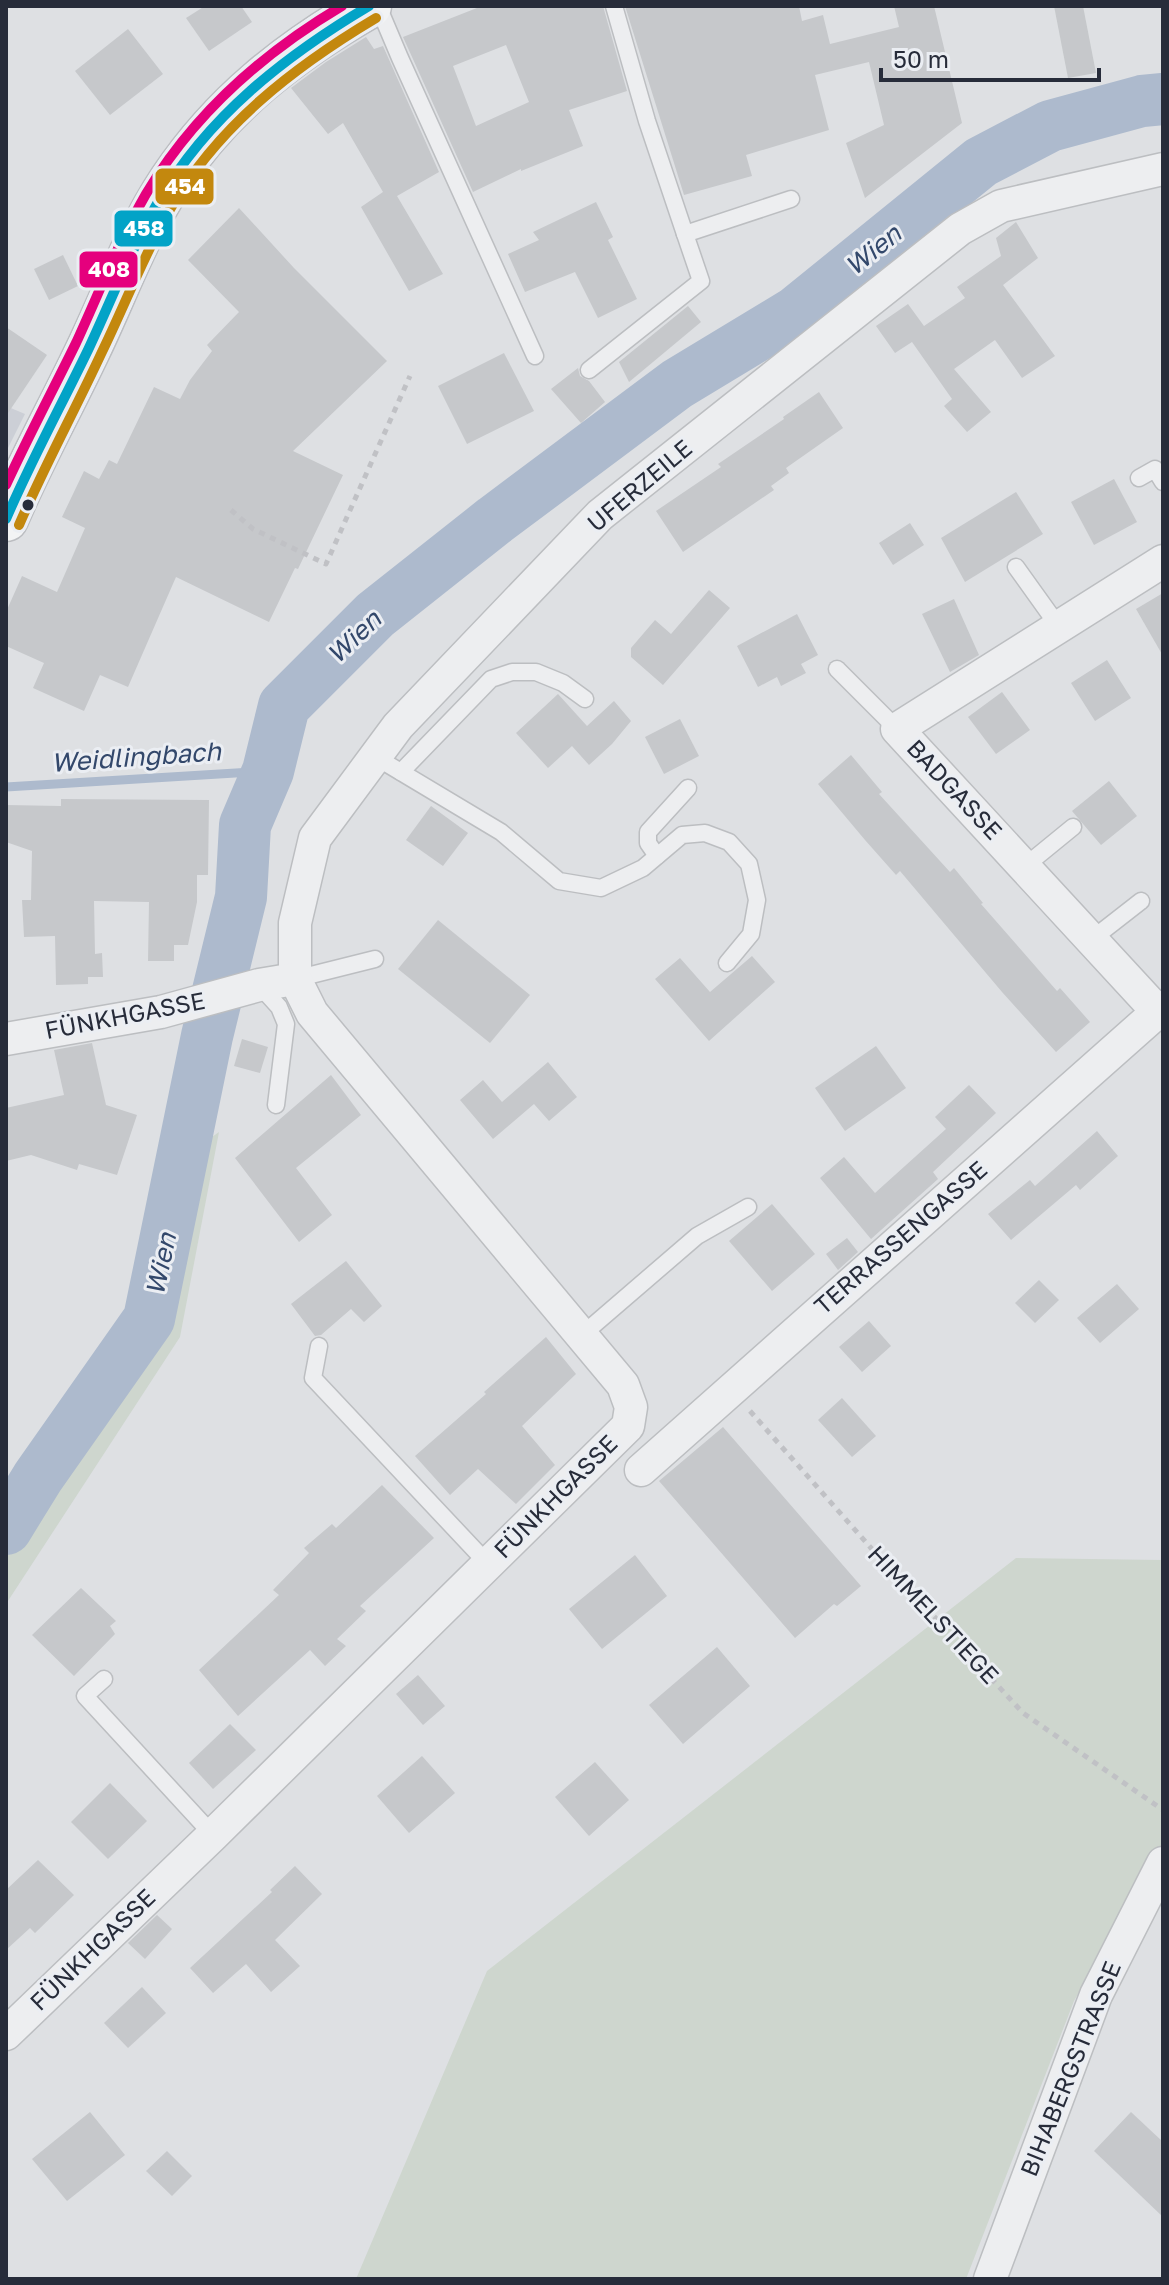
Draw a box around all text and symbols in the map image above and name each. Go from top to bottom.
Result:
scale bar [881,32,1099,82]
text: 50 m [893,44,949,73]
line badge: 454 [154,167,215,206]
text: 454 [165,172,205,199]
line badge: 458 [113,209,174,248]
text: 458 [123,214,165,241]
water label: Wien [838,217,908,281]
line badge: 408 [78,250,139,289]
text: 408 [88,255,130,282]
street label: UFERZEILE [581,433,697,537]
unlabelled marker [20,497,36,513]
water label: Wien [320,603,388,670]
street label: BADGASSE [901,733,1009,845]
water label: Weidlingbach [50,735,223,778]
street label: FÜNKHGASSE [42,985,207,1044]
street label: TERRASSENGASSE [808,1154,992,1320]
water label: Wien [139,1229,182,1298]
street label: FÜNKHGASSE [487,1428,623,1564]
street label: HIMMELSTIEGE [863,1539,1006,1689]
street label: FÜNKHGASSE [23,1882,160,2016]
street label: BIHABERGSTRASSE [1013,1957,1126,2180]

